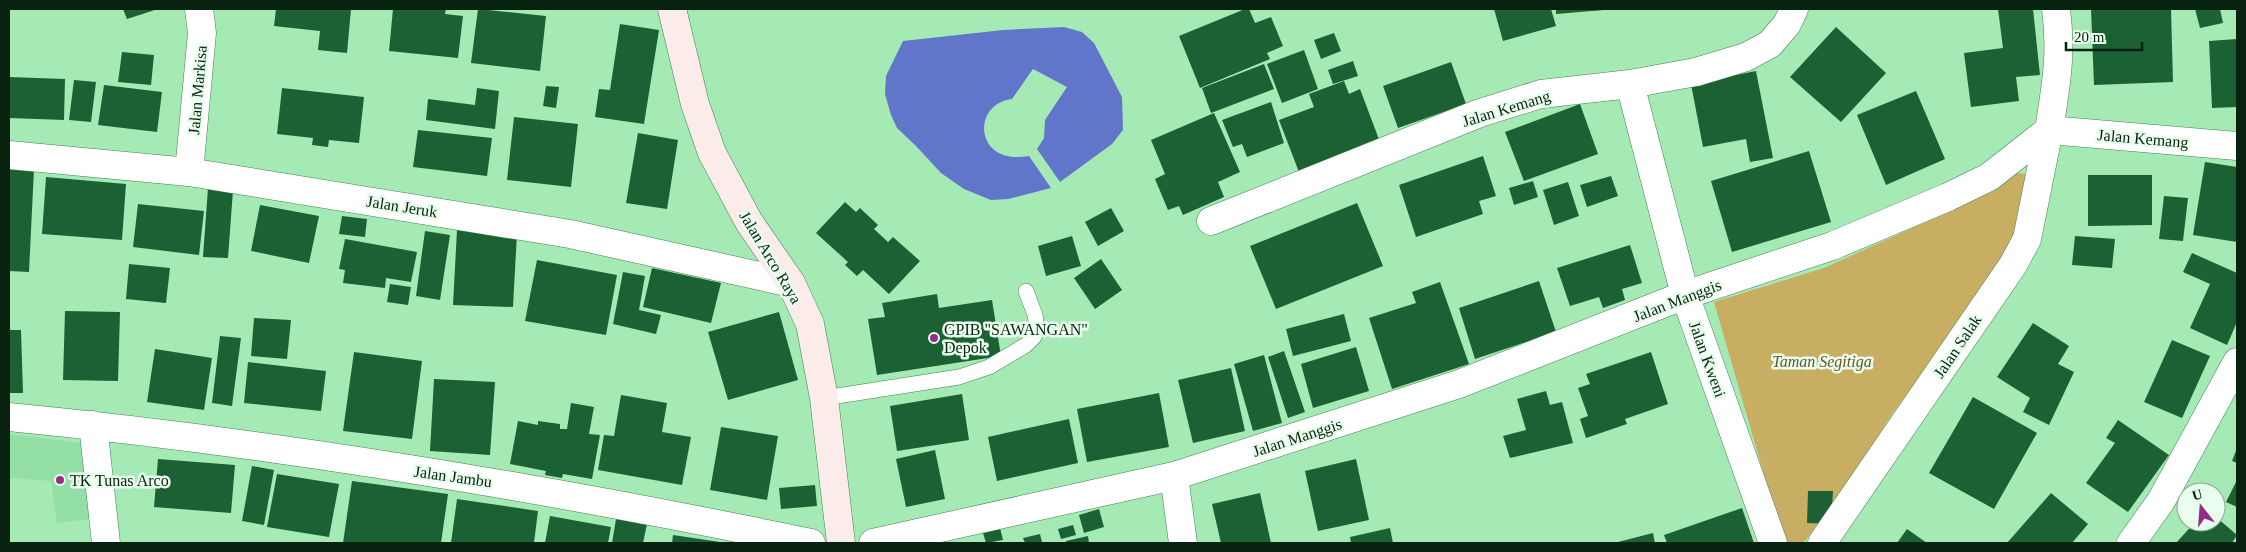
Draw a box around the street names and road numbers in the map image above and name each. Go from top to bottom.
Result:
street label: Jalan Markisa [185,45,210,135]
street label: Jalan Kemang [1460,87,1552,131]
street label: Jalan Kemang [2097,126,2189,152]
street label: Jalan Jeruk [365,193,439,220]
street label: Jalan Arco Raya [735,208,805,307]
street label: Jalan Manggis [1631,276,1724,326]
street label: Jalan Salak [1930,312,1985,381]
street label: Jalan Kweni [1686,319,1729,400]
street label: Jalan Manggis [1250,415,1344,461]
street label: Jalan Jambu [413,463,493,490]

